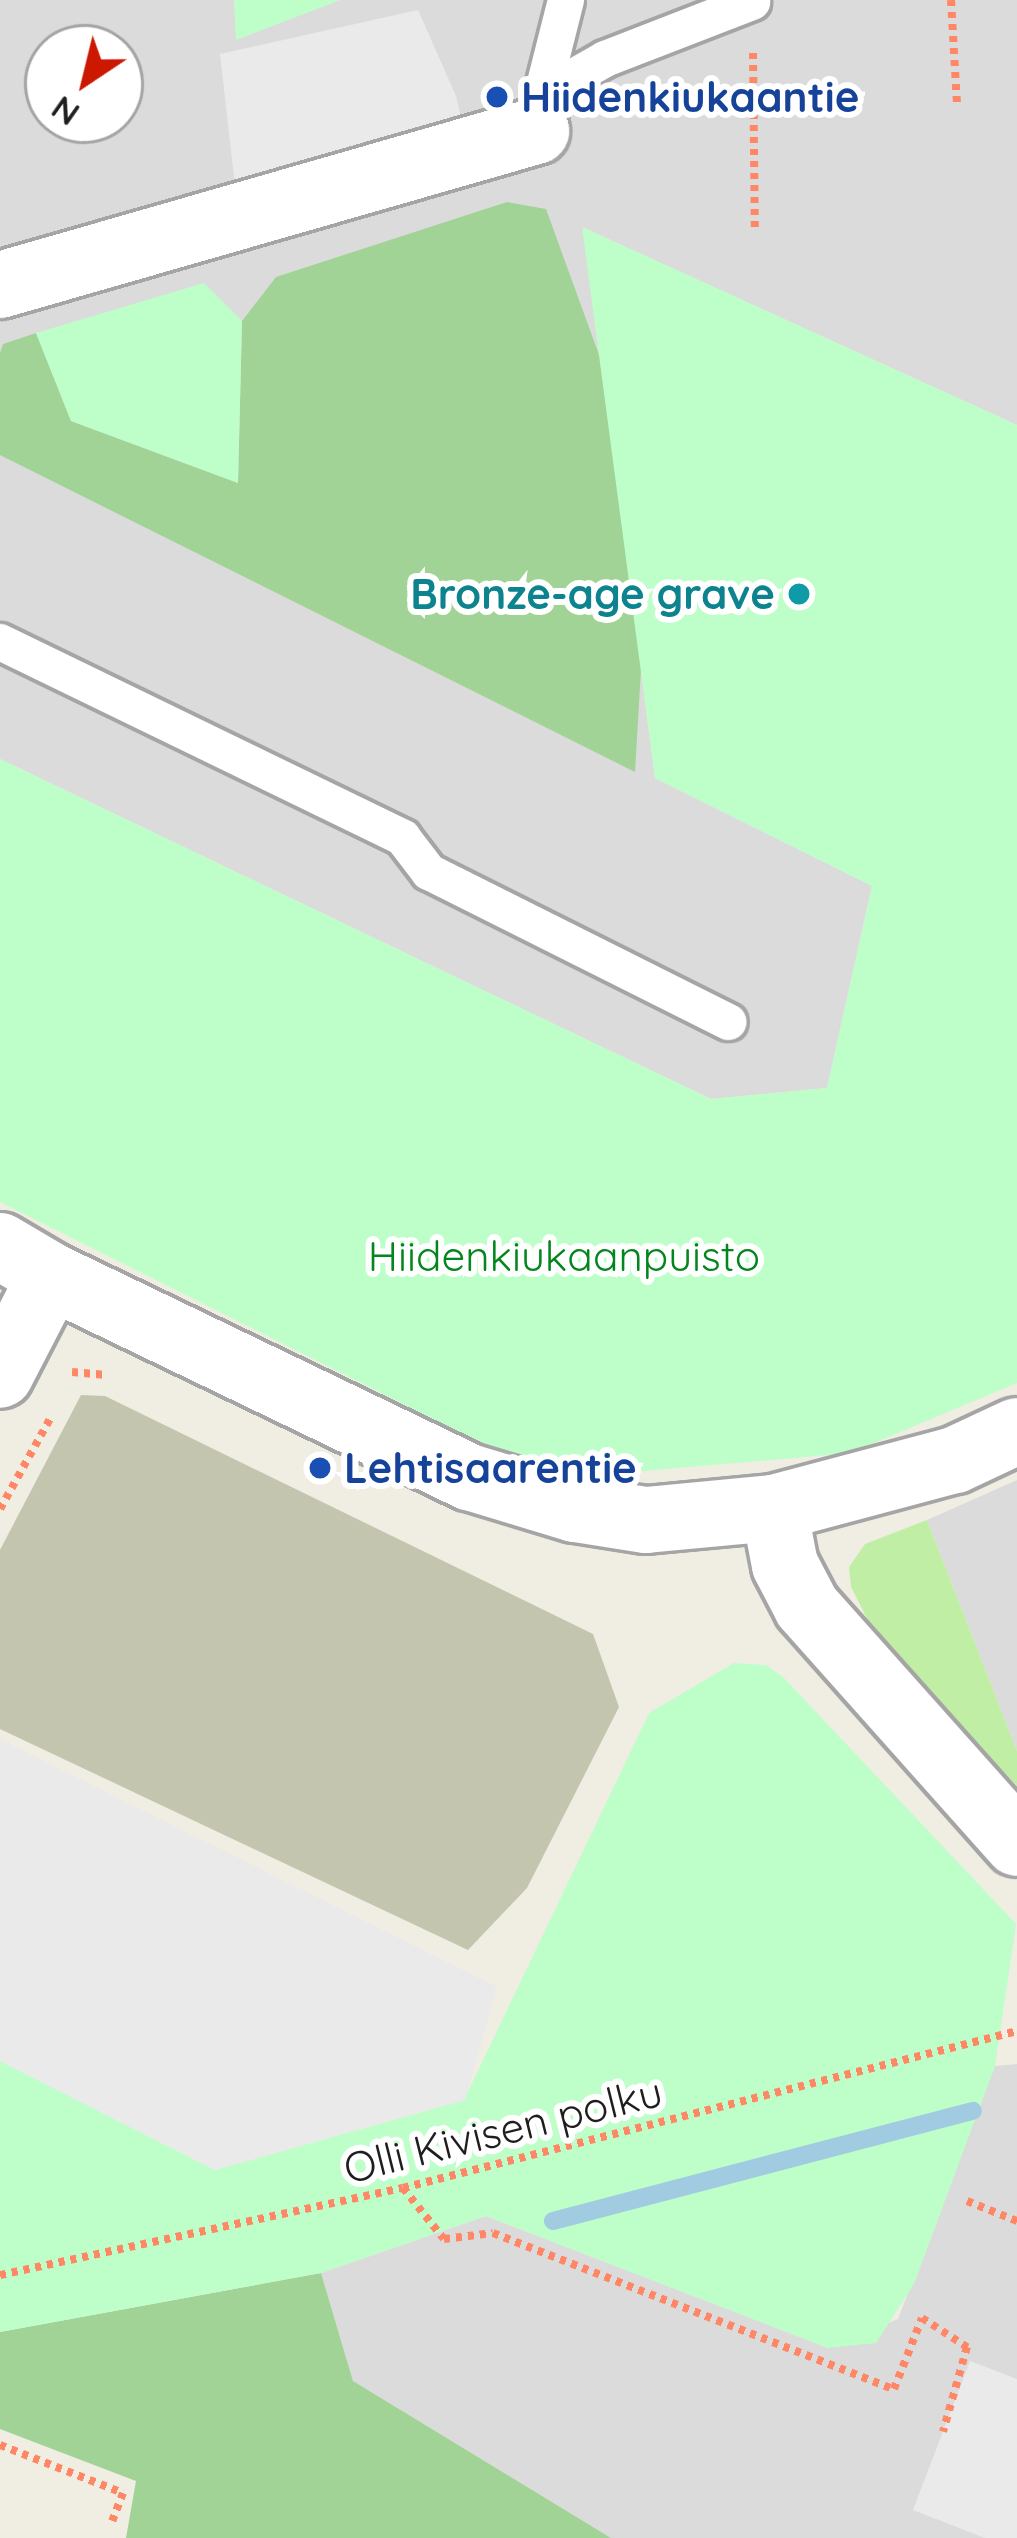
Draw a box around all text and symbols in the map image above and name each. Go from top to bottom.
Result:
north arrow [24,24,144,144]
place label: Hiidenkiukaantie [521,72,859,122]
marker: Hiidenkiukaantie [484,84,510,110]
text: N [43,88,86,135]
place label: Bronze-age grave [410,569,775,619]
marker: Bronze-age grave [786,581,812,607]
park label: Hiidenkiukaanpuisto [368,1231,760,1281]
place label: Lehtisaarentie [344,1443,637,1493]
marker: Lehtisaarentie [307,1455,333,1481]
street label: Olli Kivisen polku [339,2066,667,2194]

